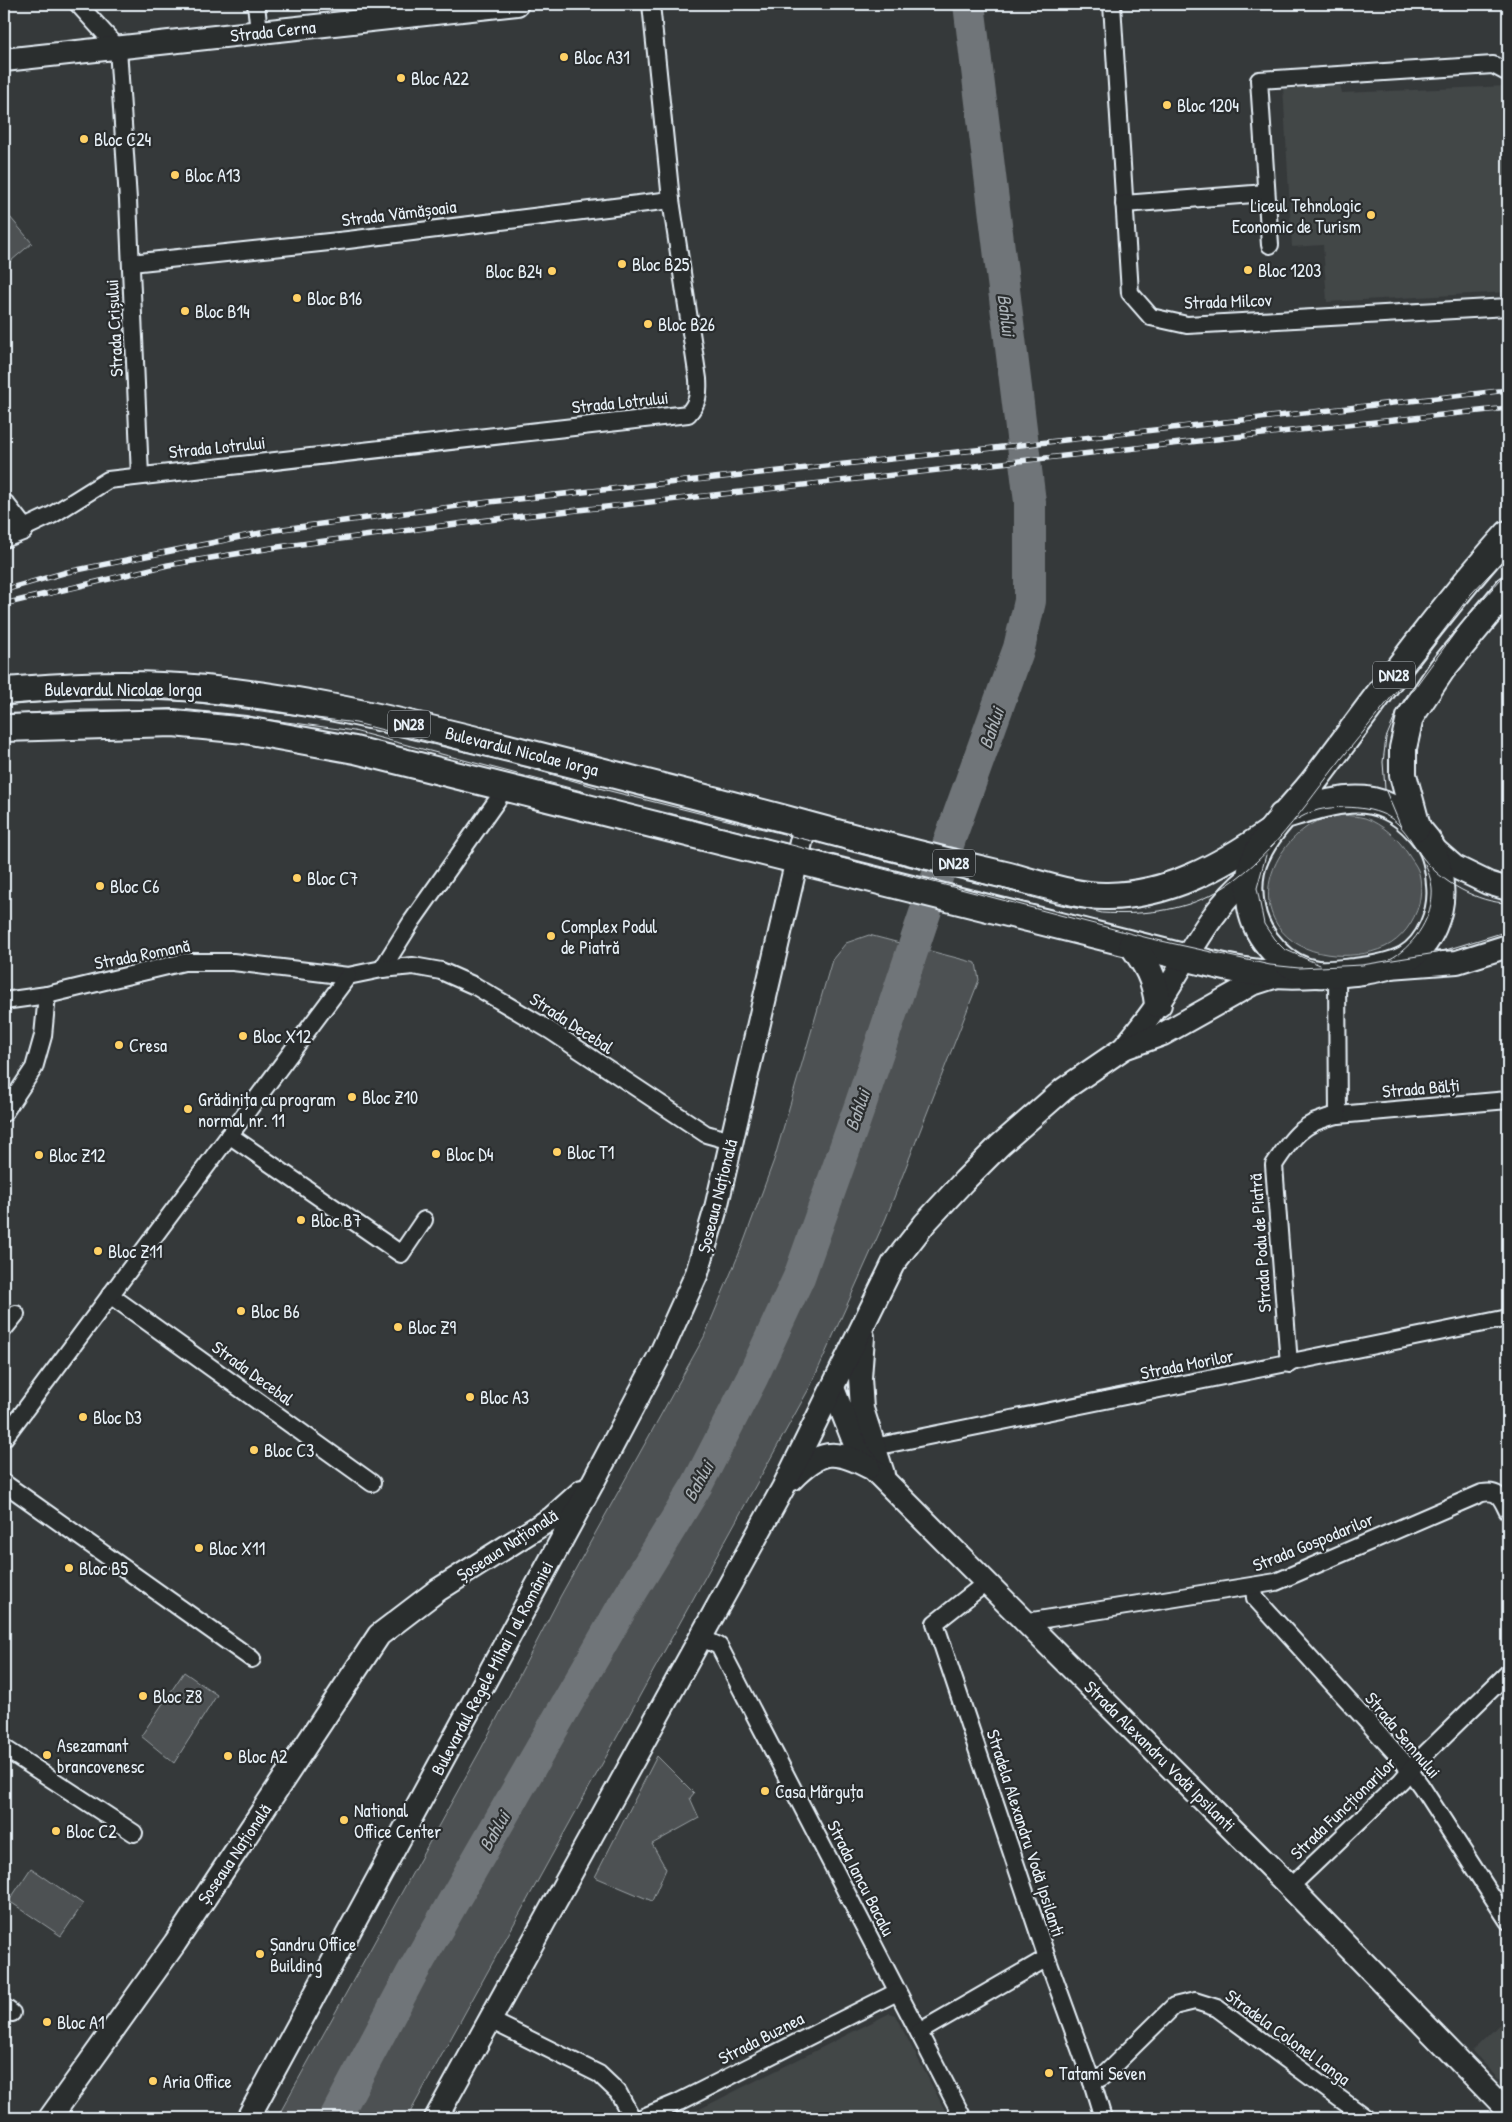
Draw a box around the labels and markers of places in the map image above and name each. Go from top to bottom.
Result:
place label: Bloc A31 [574,45,630,70]
marker: Bloc A31 [558,51,570,63]
place label: Bloc A22 [411,66,469,91]
marker: Bloc A22 [395,72,407,84]
place label: Bloc 1204 [1177,93,1239,118]
marker: Bloc 1204 [1161,99,1173,111]
place label: Bloc C24 [94,127,152,152]
marker: Bloc C24 [78,133,90,145]
place label: Bloc A13 [185,163,241,188]
marker: Bloc A13 [169,169,181,181]
place label: Liceul Tehnologic Economic de Turism [1232,193,1361,239]
marker: Liceul Tehnologic Economic de Turism [1365,209,1377,221]
place label: Bloc B25 [632,252,690,277]
marker: Bloc B25 [616,258,628,270]
place label: Bloc 1203 [1258,258,1321,283]
place label: Bloc B24 [485,259,542,284]
marker: Bloc 1203 [1242,264,1254,276]
marker: Bloc B24 [546,265,558,277]
place label: Bloc B16 [307,286,362,311]
marker: Bloc B16 [291,292,303,304]
place label: Bloc B14 [195,299,250,324]
marker: Bloc B14 [179,305,191,317]
place label: Bloc B26 [658,312,715,337]
marker: Bloc B26 [642,318,654,330]
place label: Bloc C7 [307,866,358,891]
marker: Bloc C7 [291,872,303,884]
place label: Bloc C6 [110,874,159,899]
marker: Bloc C6 [94,880,106,892]
place label: Complex Podul de Piatră [561,914,657,960]
marker: Complex Podul de Piatră [545,930,557,942]
place label: Bloc X12 [253,1024,312,1049]
marker: Bloc X12 [237,1030,249,1042]
place label: Cresa [129,1033,167,1058]
marker: Cresa [113,1039,125,1051]
place label: Bloc Z10 [362,1085,418,1110]
place label: Grădinița cu program normal nr. 11 [198,1087,336,1133]
marker: Bloc Z10 [346,1091,358,1103]
marker: Grădinița cu program normal nr. 11 [182,1103,194,1115]
place label: Bloc T1 [567,1140,614,1165]
place label: Bloc D4 [446,1142,494,1167]
place label: Bloc Z12 [49,1143,106,1168]
marker: Bloc T1 [551,1146,563,1158]
marker: Bloc D4 [430,1148,442,1160]
marker: Bloc Z12 [33,1149,45,1161]
place label: Bloc B7 [311,1208,361,1233]
marker: Bloc B7 [295,1214,307,1226]
place label: Bloc Z11 [108,1239,163,1264]
marker: Bloc Z11 [92,1245,104,1257]
place label: Bloc B6 [251,1299,300,1324]
marker: Bloc B6 [235,1305,247,1317]
place label: Bloc Z9 [408,1315,456,1340]
marker: Bloc Z9 [392,1321,404,1333]
place label: Bloc A3 [480,1385,529,1410]
marker: Bloc A3 [464,1391,476,1403]
place label: Bloc D3 [93,1405,142,1430]
marker: Bloc D3 [77,1411,89,1423]
place label: Bloc C3 [264,1438,314,1463]
marker: Bloc C3 [248,1444,260,1456]
place label: Bloc X11 [209,1536,265,1561]
marker: Bloc X11 [193,1542,205,1554]
place label: Bloc B5 [79,1556,128,1581]
marker: Bloc B5 [63,1562,75,1574]
place label: Bloc Z8 [153,1684,202,1709]
marker: Bloc Z8 [137,1690,149,1702]
place label: Asezamant brancovenesc [57,1733,144,1779]
place label: Bloc A2 [238,1744,288,1769]
marker: Asezamant brancovenesc [41,1749,53,1761]
marker: Bloc A2 [222,1750,234,1762]
place label: Casa Mărguța [775,1779,863,1804]
marker: Casa Mărguța [759,1785,771,1797]
place label: National Office Center [354,1798,441,1844]
marker: National Office Center [338,1814,350,1826]
place label: Bloc C2 [66,1819,117,1844]
marker: Bloc C2 [50,1825,62,1837]
place label: Șandru Office Building [270,1932,356,1978]
marker: Șandru Office Building [254,1948,266,1960]
place label: Bloc A1 [57,2010,105,2035]
marker: Bloc A1 [41,2016,53,2028]
place label: Tatami Seven [1059,2061,1146,2086]
marker: Tatami Seven [1043,2067,1055,2079]
place label: Aria Office [163,2069,232,2094]
marker: Aria Office [147,2075,159,2087]

